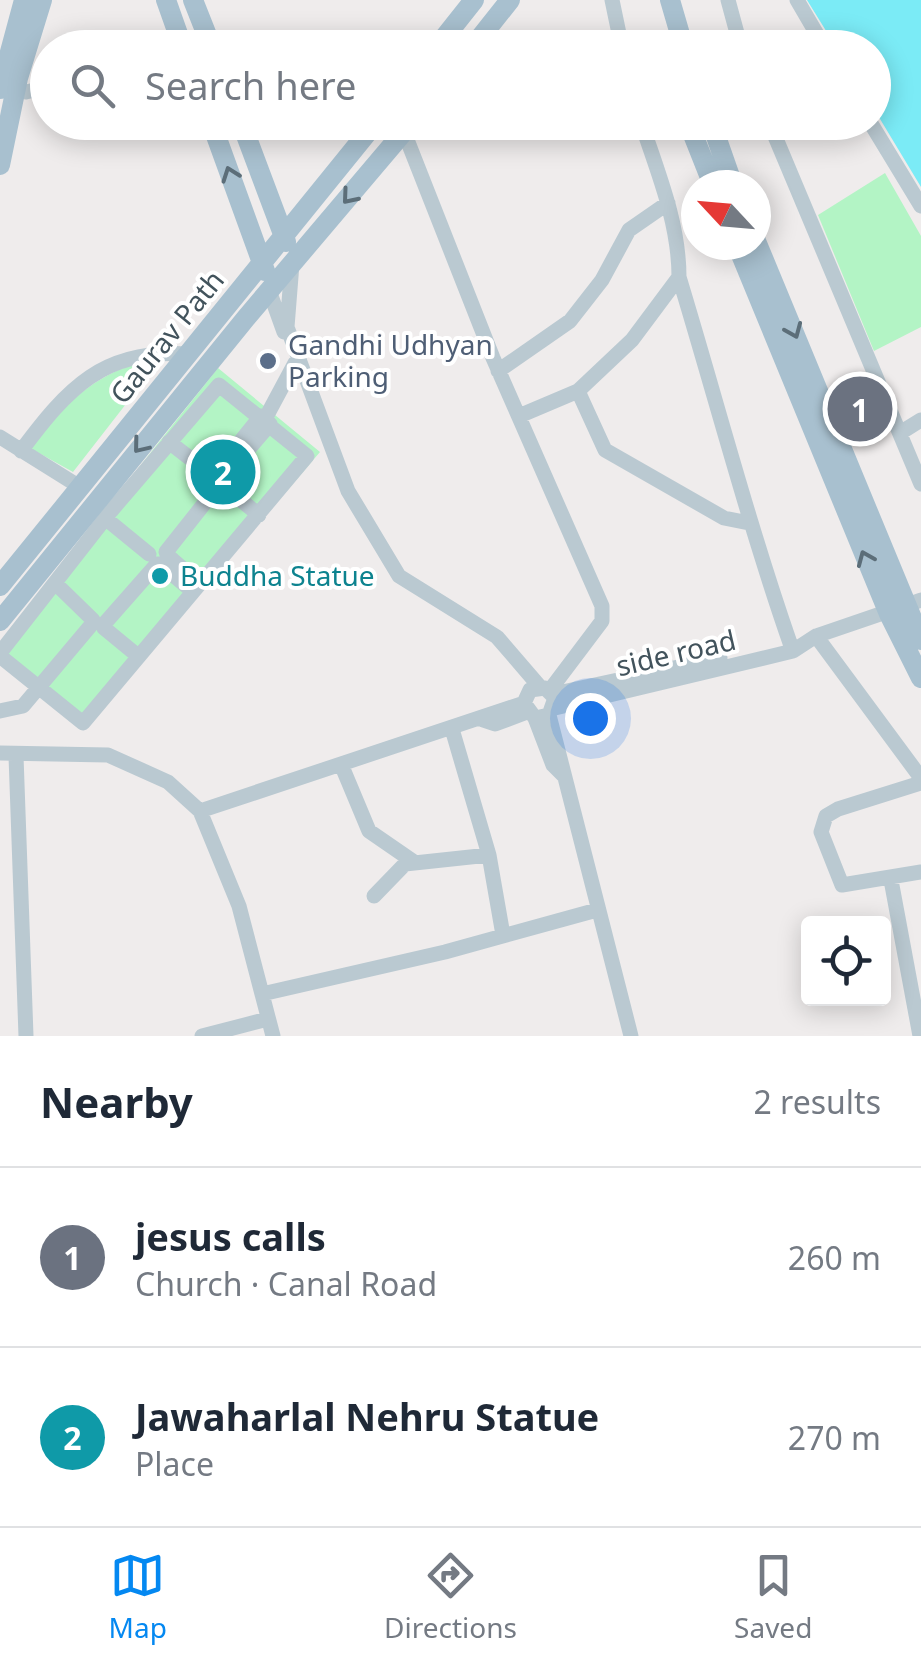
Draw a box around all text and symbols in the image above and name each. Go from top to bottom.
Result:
search box [30,30,891,140]
icon: search [65,58,120,113]
text: Search here [145,59,356,111]
one-way arrow [221,167,242,184]
north arrow [681,170,771,260]
one-way arrow [343,186,361,204]
street label: Gaurav Path [101,262,232,411]
one-way arrow [782,321,802,339]
place label: Gandhi Udhyan Parking [288,325,493,395]
marker: Gandhi Udhyan Parking [257,350,279,372]
pin: 1 [828,372,892,446]
one-way arrow [134,434,152,452]
pin: 2 [190,434,256,510]
one-way arrow [857,550,877,568]
place label: Buddha Statue [180,556,375,594]
marker: Buddha Statue [149,565,171,587]
street label: side road [612,620,739,684]
your location [565,693,616,744]
map controls [801,916,891,1006]
button: locate [801,916,891,1006]
text: Nearby [40,1073,193,1130]
text: 2 results [754,1080,881,1123]
text: jesus calls [135,1210,326,1262]
text: 1 [63,1236,82,1279]
text: 260 m [788,1236,881,1279]
text: Church · Canal Road [135,1262,437,1305]
text: Jawaharlal Nehru Statue [135,1390,599,1442]
text: 2 [63,1416,82,1459]
text: 270 m [788,1416,881,1459]
text: Place [135,1442,214,1485]
tab: Map [109,1548,167,1646]
tab: Directions [384,1548,517,1646]
tab: Saved [734,1548,812,1646]

